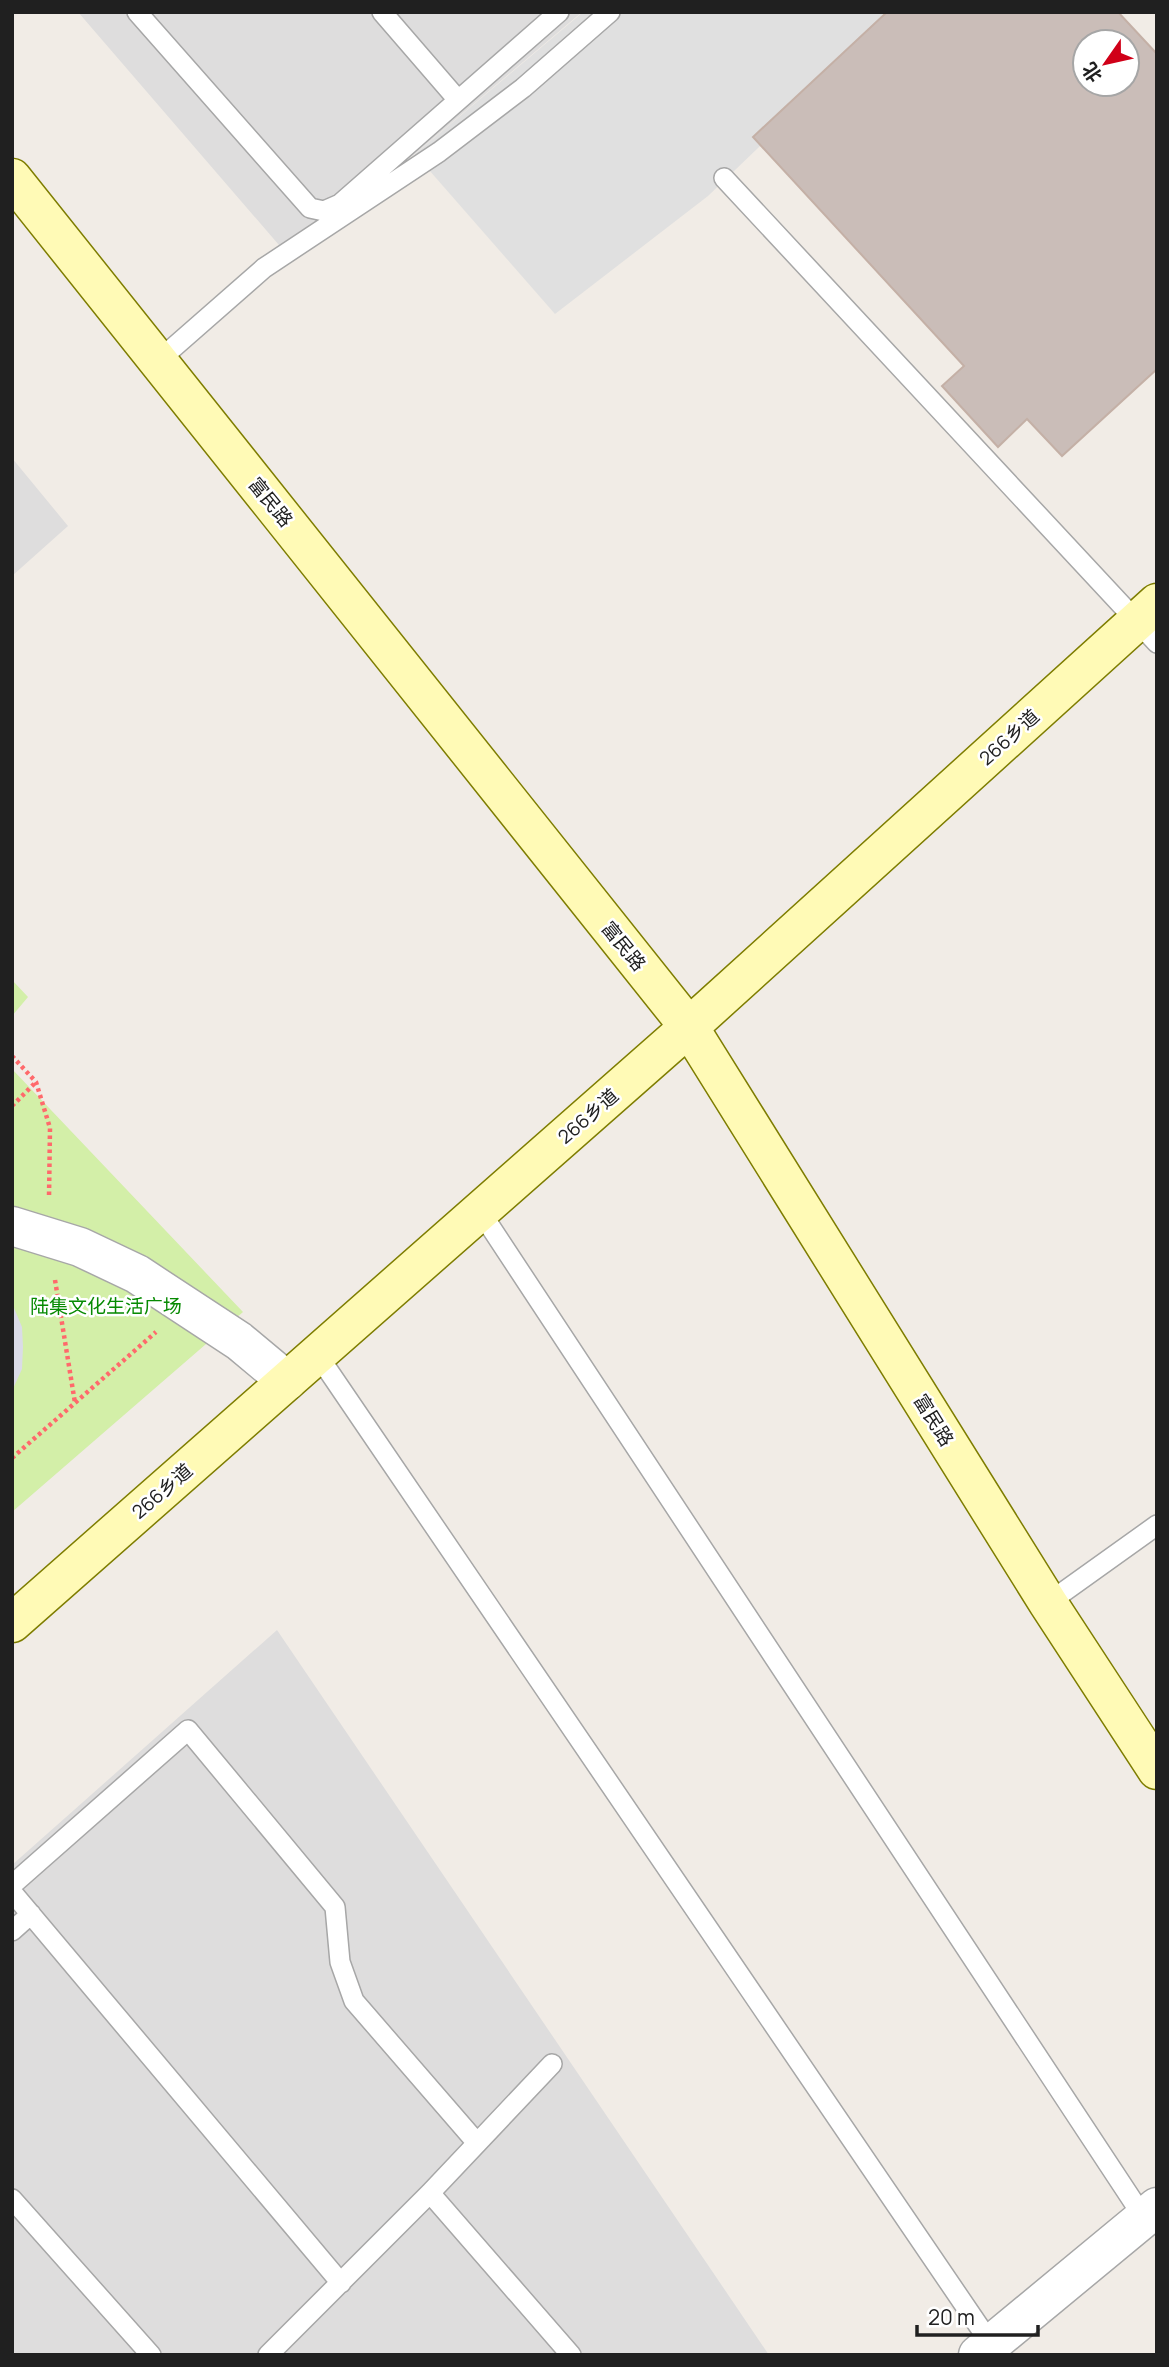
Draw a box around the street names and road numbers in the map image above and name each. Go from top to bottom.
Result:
street label: 富民路 [243,472,299,532]
street label: 266乡道 [973,703,1045,771]
street label: 富民路 [596,916,652,976]
street label: 266乡道 [552,1082,624,1150]
street label: 富民路 [908,1389,960,1451]
street label: 266乡道 [126,1457,198,1525]

